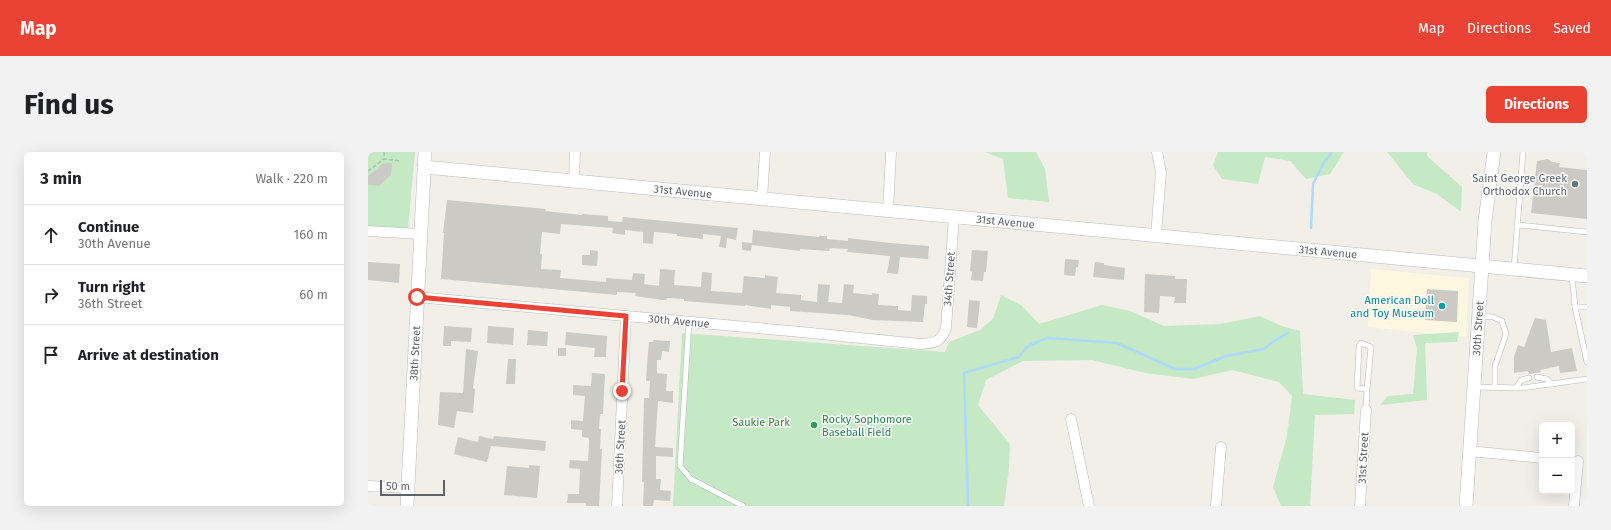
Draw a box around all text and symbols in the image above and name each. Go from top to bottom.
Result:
text: Map [20,17,57,40]
text: Map [1418,20,1445,37]
text: Directions [1467,20,1531,37]
text: Saved [1553,20,1591,37]
button: Directions [1486,86,1587,123]
text: Find us [24,88,114,121]
text: 3 min [40,168,82,189]
text: Walk · 220 m [256,171,328,186]
place label: Saint George Greek Orthodox Church [1472,172,1567,198]
marker: Saint George Greek Orthodox Church [1570,179,1580,189]
street label: 31st Avenue [653,183,713,201]
street label: 31st Avenue [976,213,1035,231]
text: Continue [78,218,139,236]
icon: ahead [40,224,62,246]
text: 160 m [294,227,328,242]
text: 30th Avenue [78,236,151,251]
street label: 31st Avenue [1298,243,1358,261]
street label: 34th Street [941,251,958,307]
text: Turn right [78,278,145,296]
icon: right [40,284,62,306]
text: 60 m [299,287,328,302]
route start [408,288,426,306]
place label: American Doll and Toy Museum [1350,294,1434,320]
text: 36th Street [78,296,142,311]
marker: American Doll and Toy Museum [1437,301,1447,311]
street label: 30th Street [1470,301,1487,356]
street label: 30th Avenue [648,312,710,331]
street label: 38th Street [407,326,423,381]
icon: arrive [40,344,62,366]
text: Arrive at destination [78,346,219,364]
route end [613,382,631,400]
place label: Rocky Sophomore Baseball Field [822,413,912,439]
park label: Saukie Park [732,416,790,429]
street label: 36th Street [613,419,628,475]
marker: Rocky Sophomore Baseball Field [809,420,819,430]
map controls [1539,422,1575,494]
button: + [1539,422,1575,458]
street label: 31st Street [1356,432,1371,484]
button: − [1539,458,1575,494]
scale bar [380,478,445,497]
text: 50 m [386,480,410,493]

